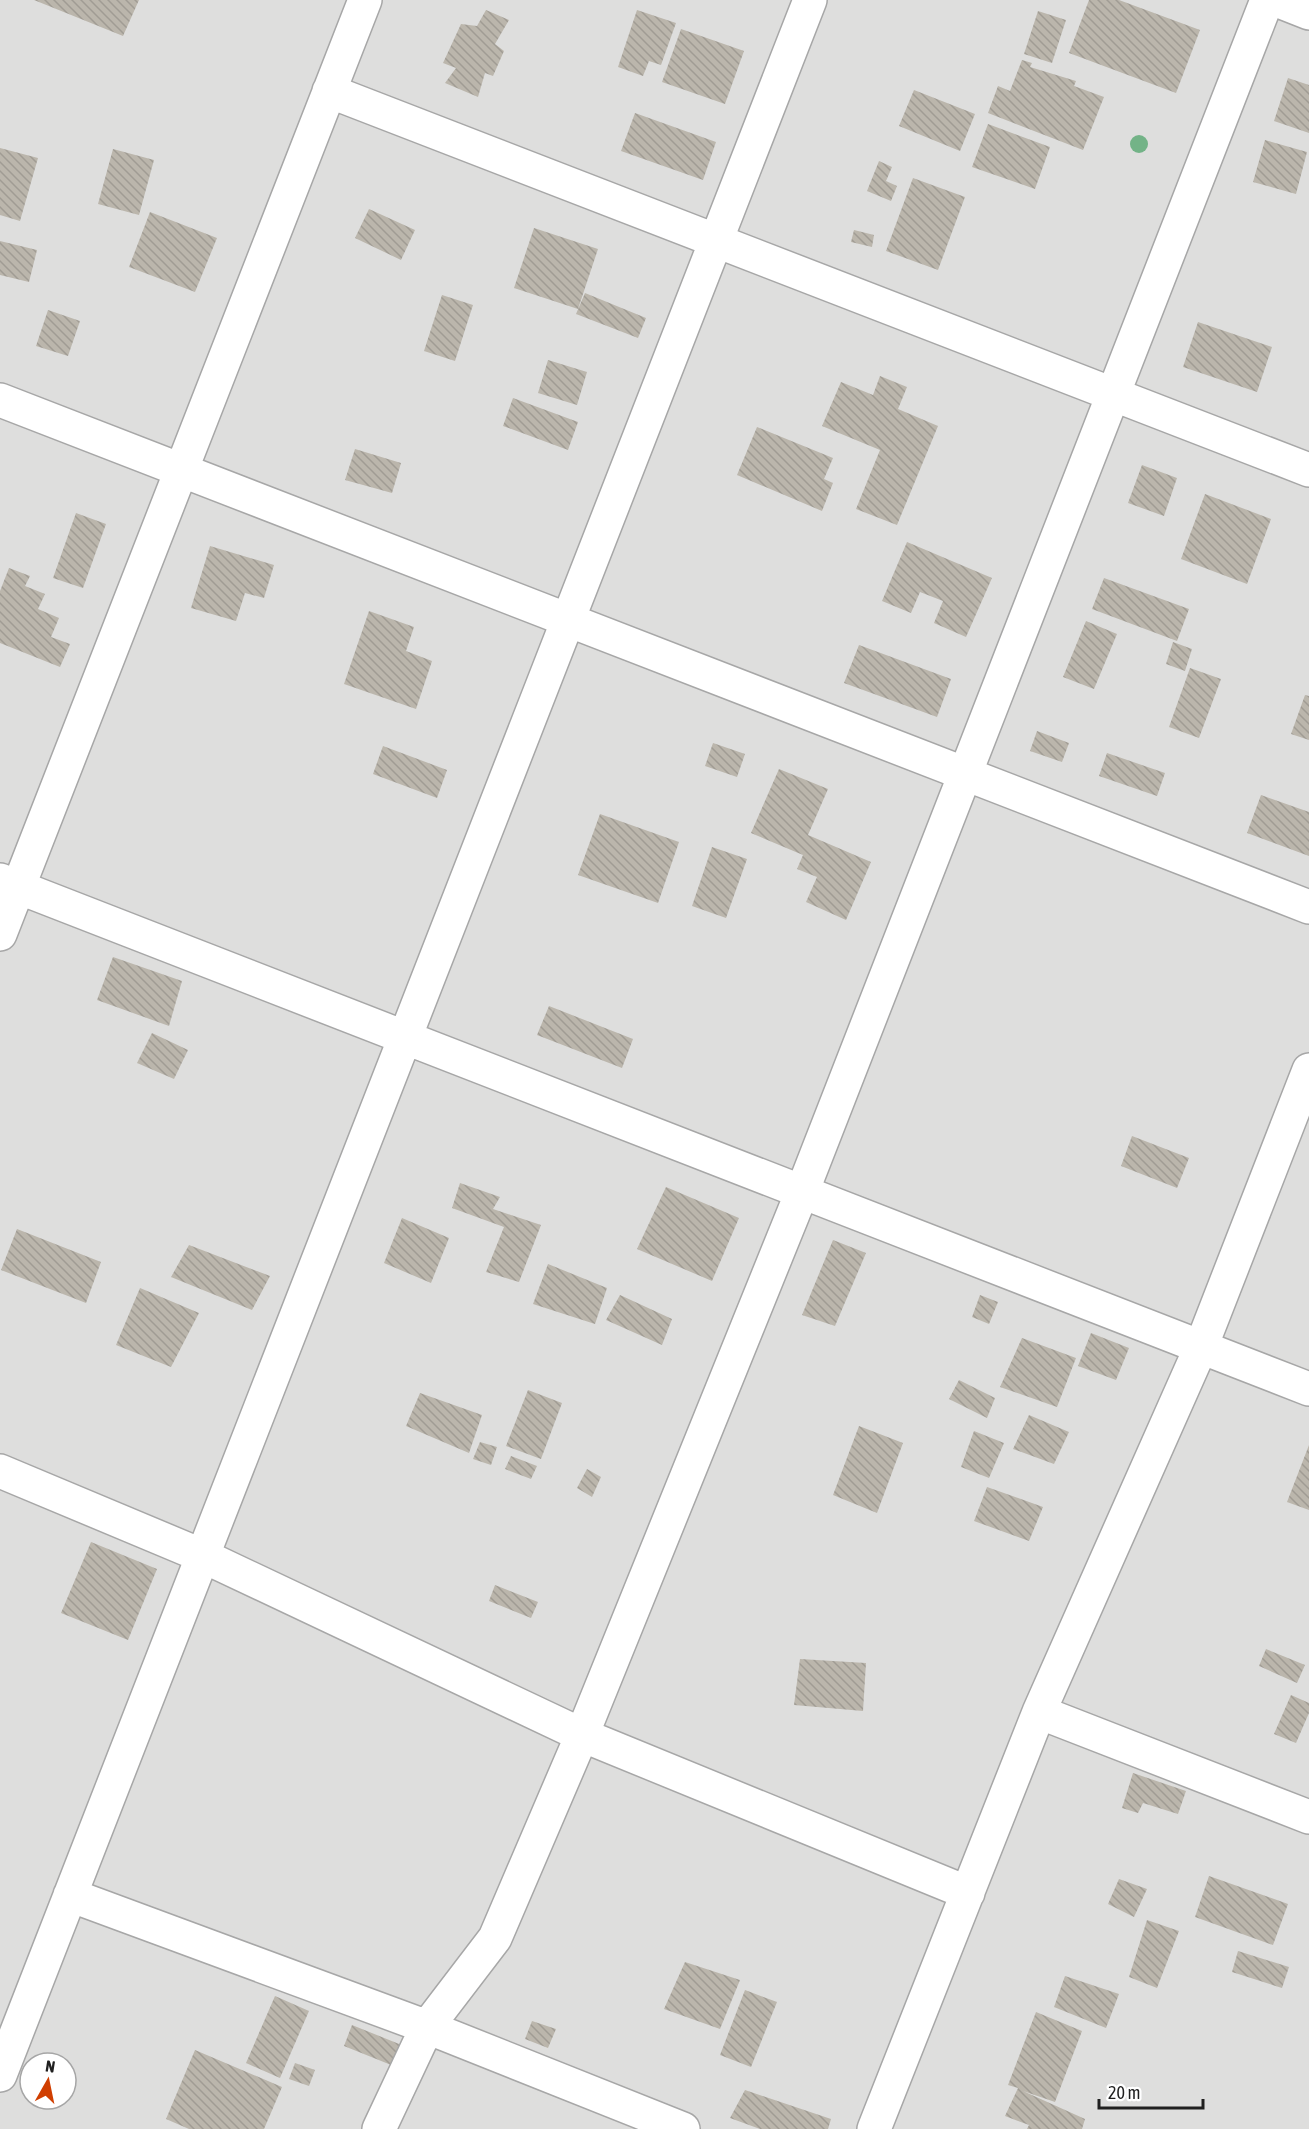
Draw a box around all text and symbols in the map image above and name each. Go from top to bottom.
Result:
north arrow [18,2051,78,2111]
text: N [44,2057,56,2076]
scale bar [1099,2072,1202,2110]
text: 20 m [1108,2082,1140,2103]

